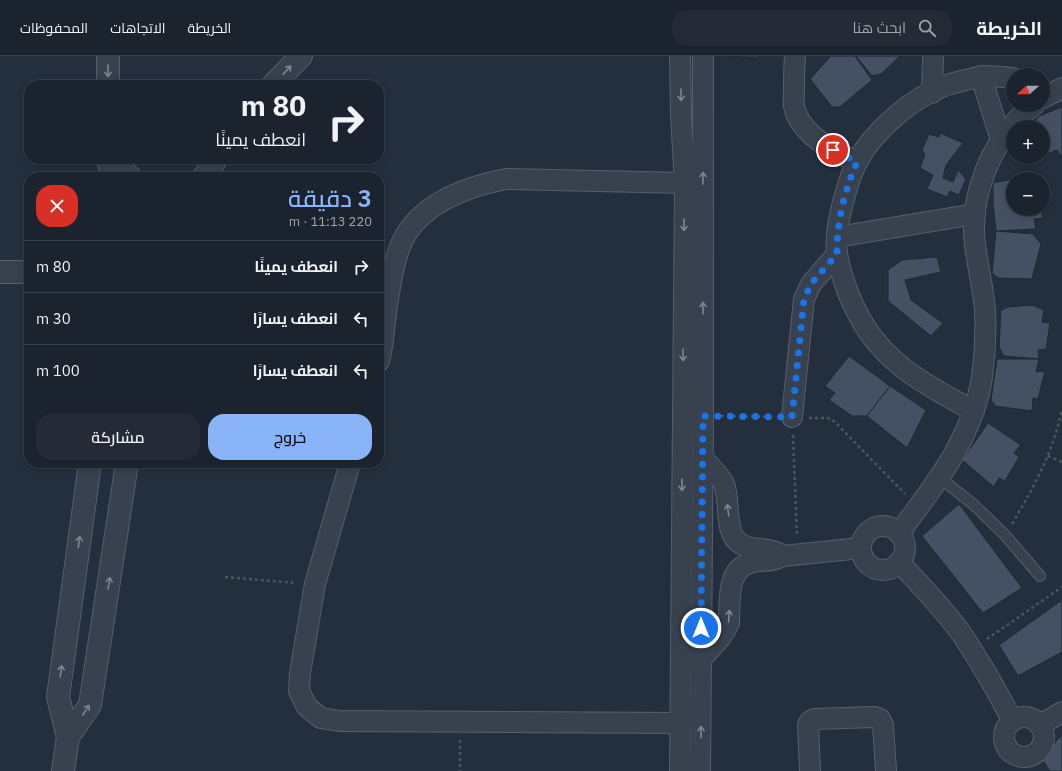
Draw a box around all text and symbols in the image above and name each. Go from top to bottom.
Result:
search box [672,10,952,46]
text: الخريطة [976,16,1042,40]
icon: search [916,17,938,39]
text: ابحث هنا [852,18,906,37]
text: المحفوظات [20,19,88,37]
text: الاتجاهات [110,19,166,37]
text: الخريطة [188,19,231,37]
one-way arrow [104,64,112,77]
one-way arrow [282,65,292,75]
north arrow [1006,68,1050,112]
map controls [1006,68,1050,216]
text: 80 m [241,87,306,124]
one-way arrow [677,88,685,101]
icon: right [320,96,372,148]
button: + [1006,120,1050,164]
text: انعطف يمينًا [215,128,306,151]
pin [816,133,850,167]
icon: arrive [822,139,844,161]
one-way arrow [699,172,707,185]
button: − [1006,172,1050,216]
text: 3 دقيقة [288,182,372,214]
button: close [36,185,78,227]
text: 220 m · 11:13 [289,213,372,230]
one-way arrow [680,218,688,231]
icon: right [350,256,372,278]
text: 80 m [36,257,71,276]
text: انعطف يمينًا [254,257,338,276]
one-way arrow [699,302,707,315]
icon: left [350,308,372,330]
text: 30 m [36,309,71,328]
text: انعطف يسارًا [253,309,338,328]
one-way arrow [679,348,687,361]
icon: left [350,360,372,382]
text: 100 m [36,361,80,380]
text: انعطف يسارًا [253,361,338,380]
button: مشاركة [36,414,200,460]
button: خروج [208,414,372,460]
one-way arrow [678,478,686,491]
one-way arrow [724,504,732,517]
one-way arrow [75,536,83,549]
one-way arrow [105,577,113,590]
position arrow [680,607,722,649]
one-way arrow [726,610,733,623]
one-way arrow [57,665,65,678]
one-way arrow [82,705,90,716]
one-way arrow [697,726,705,739]

